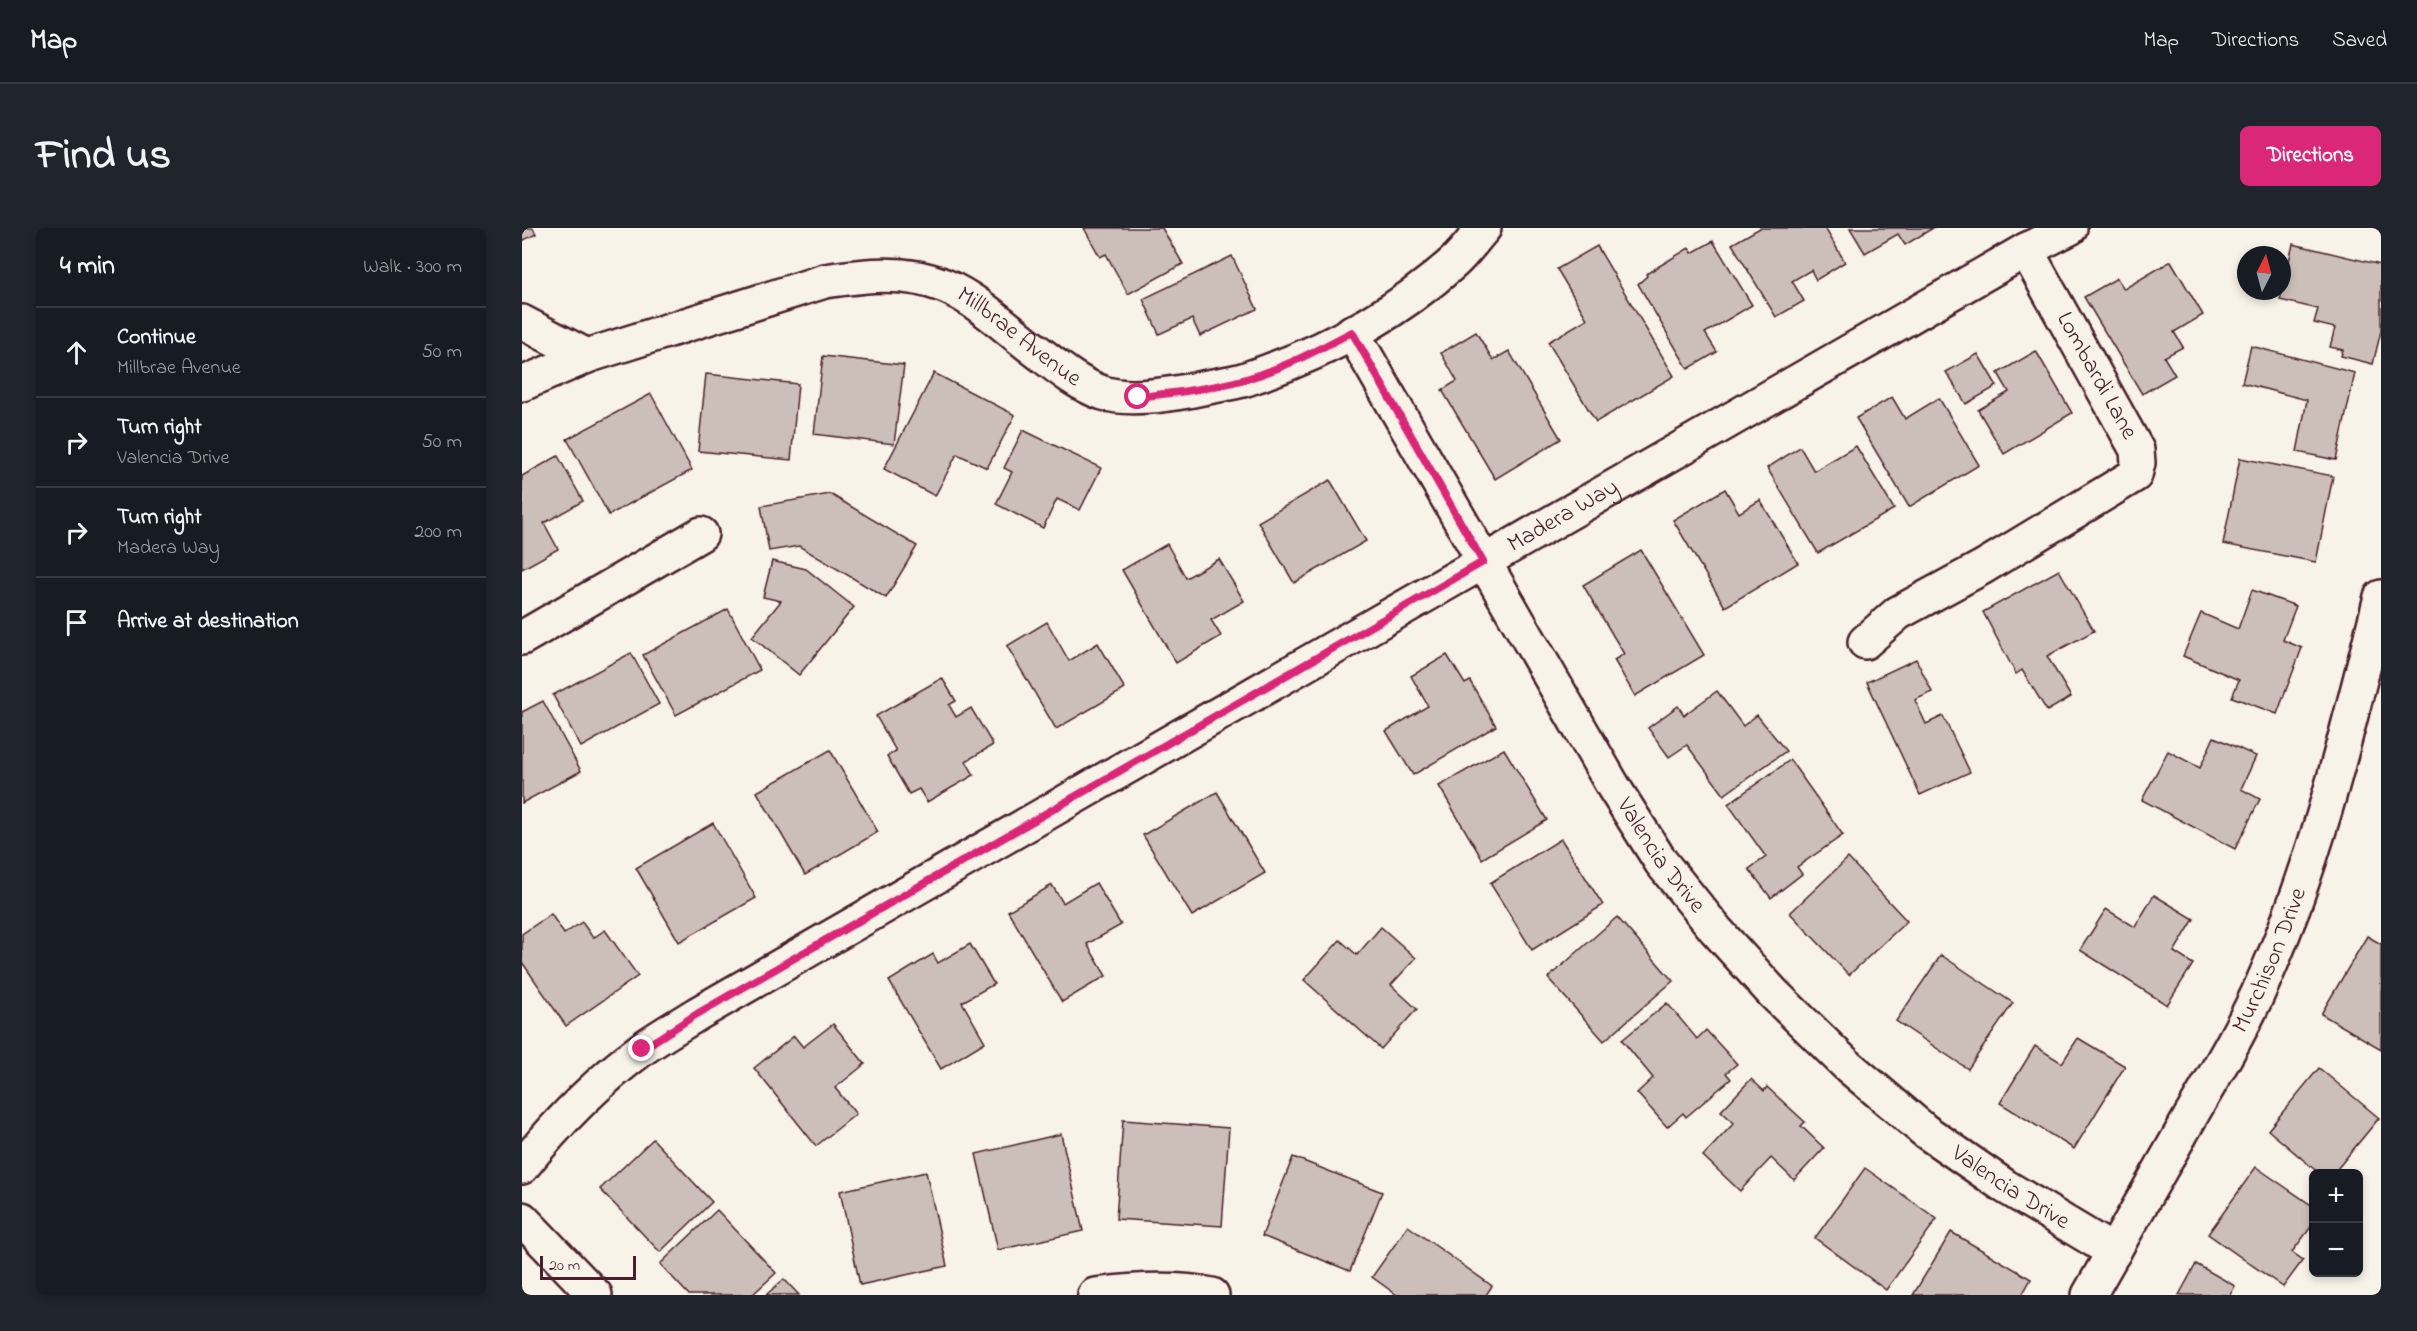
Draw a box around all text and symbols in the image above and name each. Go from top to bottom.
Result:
text: Map [30,21,77,62]
text: Map [2143,26,2179,56]
text: Directions [2212,26,2299,56]
text: Saved [2332,26,2387,56]
text: Find us [36,126,171,187]
button: Directions [2240,126,2381,186]
north arrow [2237,246,2291,300]
text: 4 min [60,248,115,286]
text: Walk · 300 m [363,253,462,282]
street label: Millbrae Avenue [950,278,1088,396]
street label: Lombardi Lane [2046,306,2146,446]
text: Continue [117,322,196,354]
icon: ahead [60,336,93,369]
text: 50 m [421,338,462,367]
text: Millbrae Avenue [117,354,241,383]
route start [1124,383,1150,409]
text: Turn right [117,412,202,444]
icon: right [60,426,93,459]
text: 50 m [421,428,462,457]
text: Valencia Drive [117,444,229,473]
street label: Madera Way [1501,470,1626,562]
text: Turn right [117,502,202,534]
icon: right [60,516,93,549]
text: 200 m [414,518,462,547]
text: Madera Way [117,534,220,563]
icon: arrive [60,606,93,639]
text: Arrive at destination [117,606,299,638]
street label: Valencia Drive [1607,790,1714,921]
street label: Murchison Drive [2224,883,2316,1039]
route end [628,1035,654,1061]
street label: Valencia Drive [1943,1136,2077,1239]
map controls [2309,1169,2363,1277]
button: + [2309,1169,2363,1223]
button: − [2309,1223,2363,1277]
scale bar [540,1253,636,1280]
text: 20 m [549,1254,580,1278]

